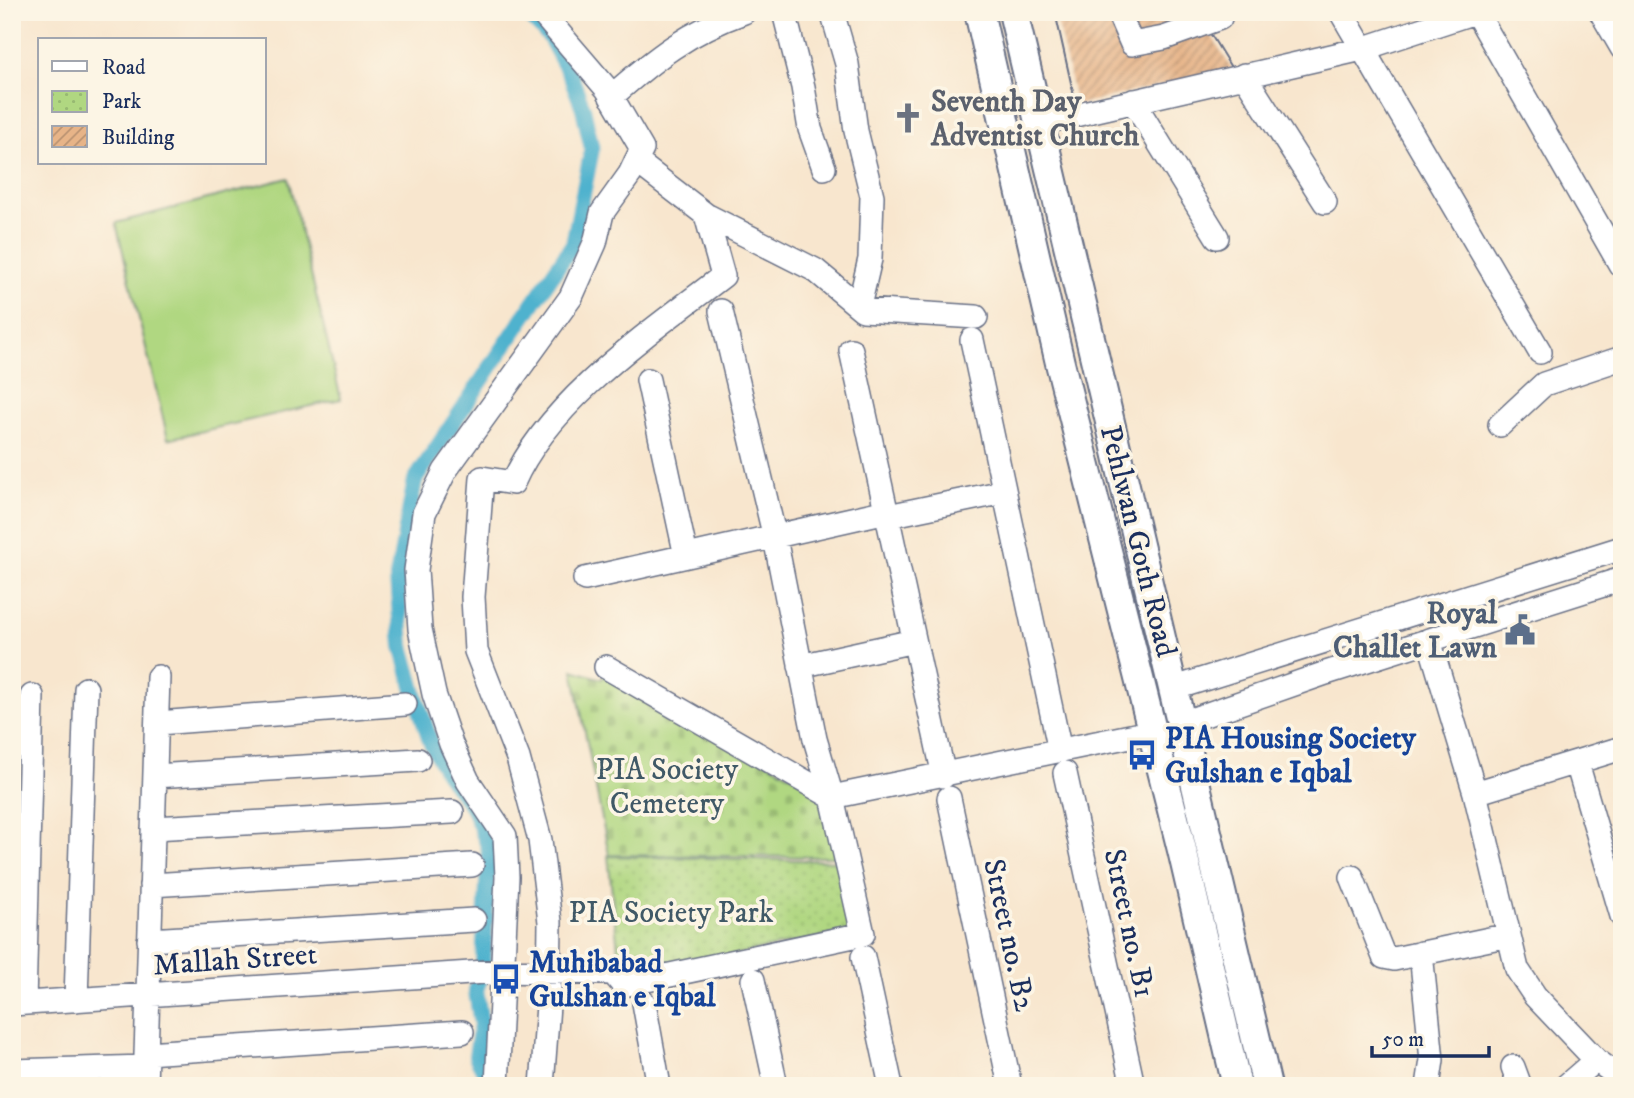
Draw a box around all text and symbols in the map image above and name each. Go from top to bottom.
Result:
legend [38,38,266,164]
text: Road [102,55,146,81]
place label: Seventh Day Adventist Church [930,84,1139,155]
text: Park [102,89,142,115]
church icon: Seventh Day Adventist Church [891,101,925,135]
text: Building [102,125,175,151]
street label: Pehlwan Goth Road [1091,422,1184,661]
place label: Royal Challet Lawn [1333,596,1498,667]
public building icon: Royal Challet Lawn [1503,613,1537,647]
place label: PIA Housing Society Gulshan e Iqbal [1165,721,1417,792]
bus stop icon: PIA Housing Society Gulshan e Iqbal [1125,738,1159,772]
park label: PIA Society Cemetery [596,752,739,823]
street label: Street no. B1 [1095,846,1162,1001]
street label: Street no. B2 [974,856,1043,1015]
park label: PIA Society Park [568,895,774,932]
street label: Mallah Street [152,936,318,985]
place label: Muhibabad Gulshan e Iqbal [529,945,717,1016]
bus stop icon: Muhibabad Gulshan e Iqbal [489,962,523,996]
scale bar [1372,1014,1489,1058]
text: 50 m [1382,1027,1424,1053]

